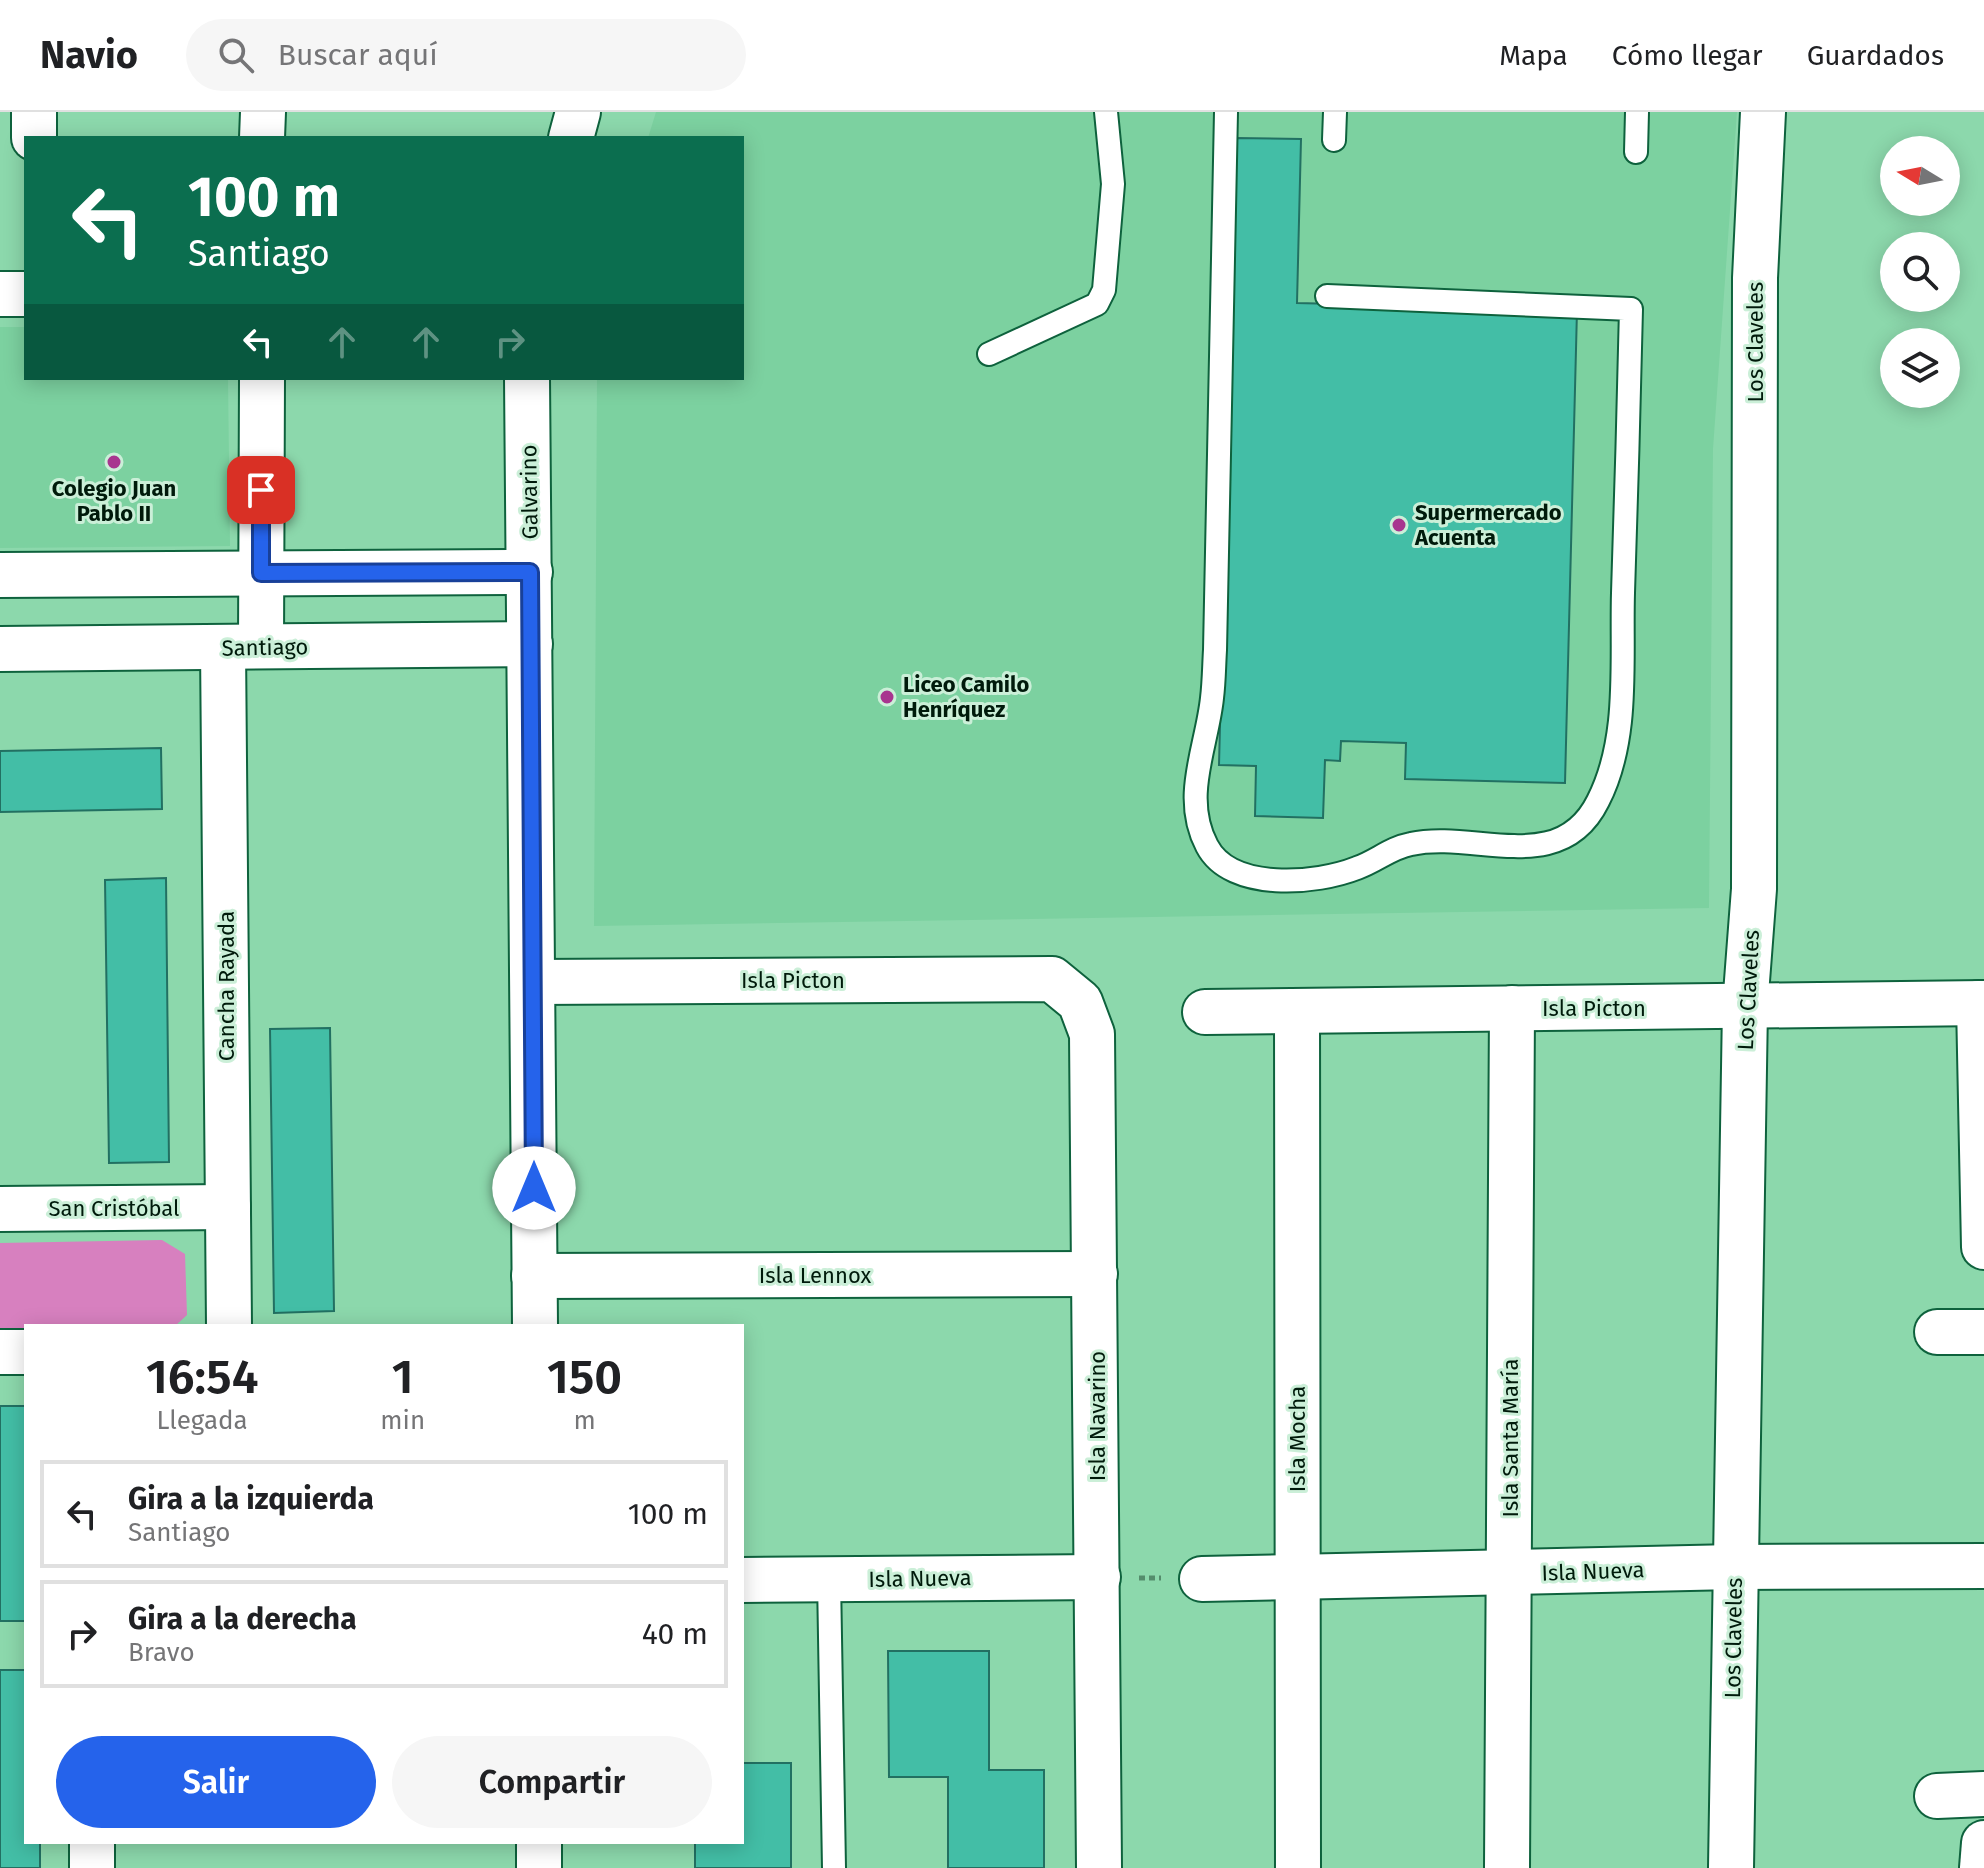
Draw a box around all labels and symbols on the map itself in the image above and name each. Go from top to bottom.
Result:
north arrow [1880,136,1960,216]
street label: Los Claveles [1742,282,1769,402]
street label: Galvarino [515,444,544,540]
marker: Colegio Juan Pablo II [105,453,123,471]
pin [227,456,295,524]
place label: Colegio Juan Pablo II [52,475,176,527]
place label: Supermercado Acuenta [1414,499,1562,551]
marker: Supermercado Acuenta [1390,516,1408,534]
street label: Santiago [221,633,309,662]
place label: Liceo Camilo Henríquez [903,671,1029,723]
marker: Liceo Camilo Henríquez [878,688,896,706]
street label: Cancha Rayada [213,911,240,1061]
street label: Los Claveles [1732,929,1765,1051]
street label: Isla Picton [741,967,845,994]
street label: Isla Picton [1542,995,1646,1022]
position arrow [492,1146,576,1230]
street label: San Cristóbal [48,1195,180,1222]
street label: Isla Lennox [759,1262,872,1289]
street label: Isla Navarino [1084,1351,1111,1481]
street label: Isla Santa María [1497,1358,1524,1518]
street label: Isla Mocha [1284,1386,1311,1492]
street label: Isla Nueva [1541,1556,1645,1587]
street label: Isla Nueva [868,1564,972,1593]
street label: Los Claveles [1719,1577,1748,1699]

